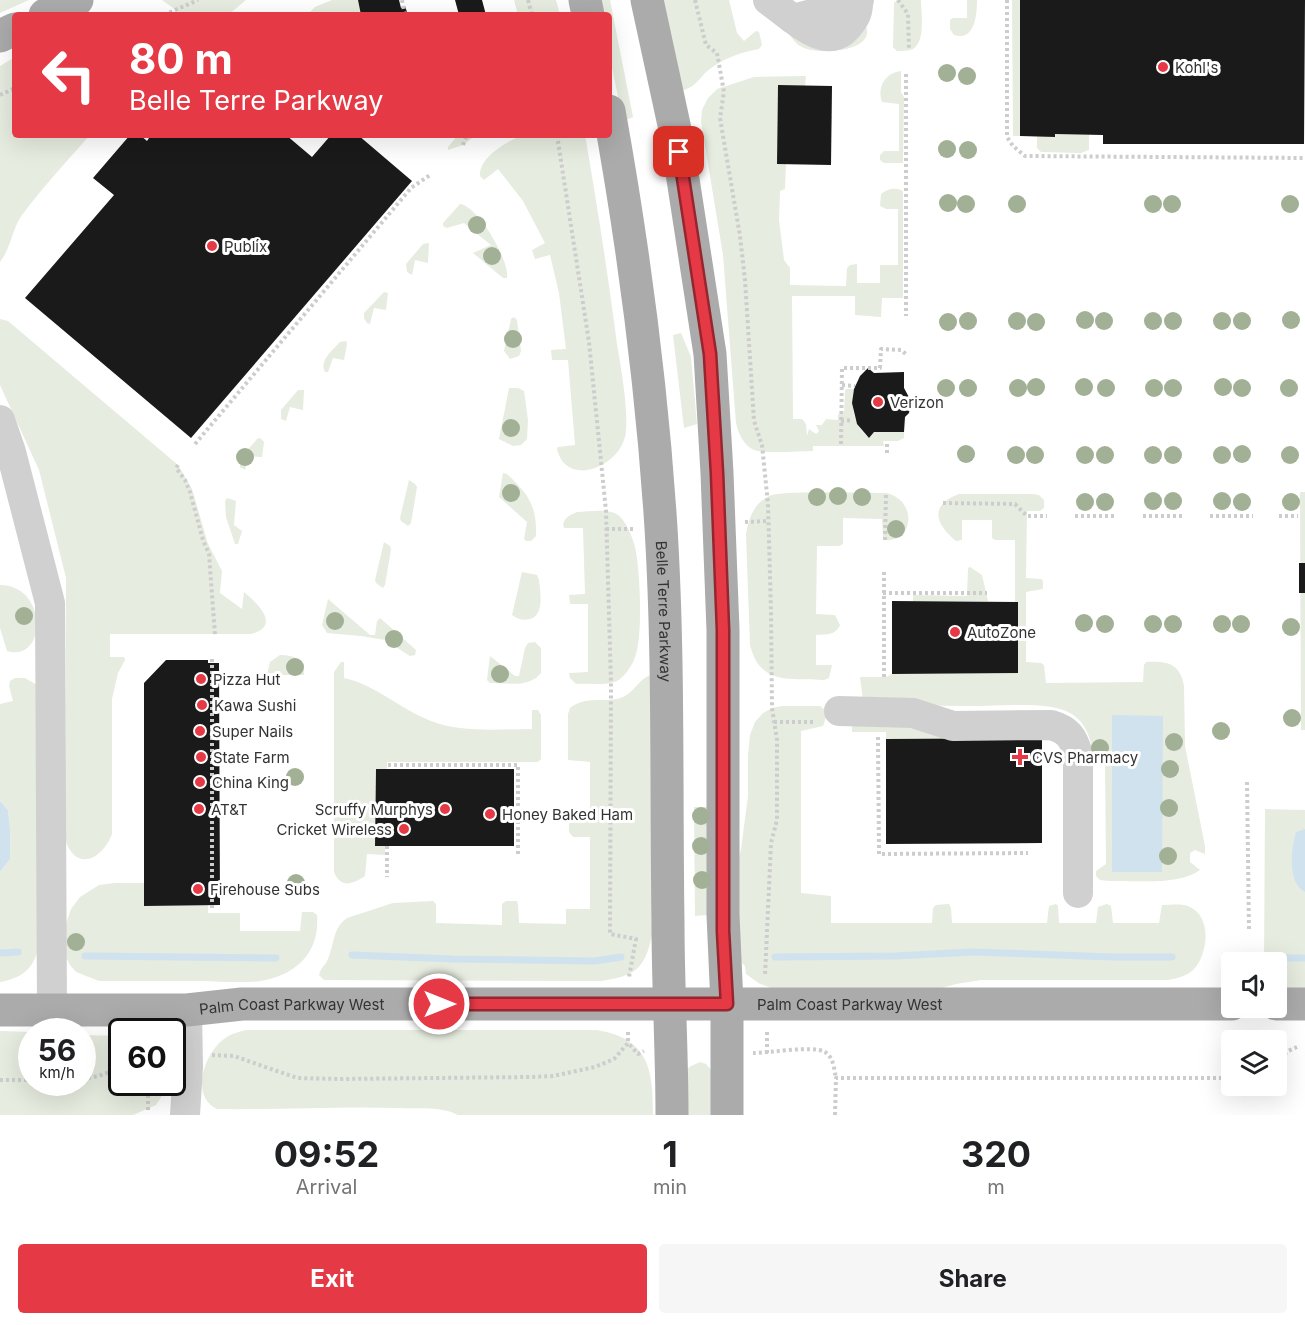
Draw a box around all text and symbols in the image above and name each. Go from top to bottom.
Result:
text: 80 m [129,33,233,84]
icon: left [30,36,108,114]
place label: Kohl's [1175,58,1218,77]
marker: Kohl's [1156,60,1170,74]
text: Belle Terre Parkway [129,84,383,117]
pin [653,126,704,177]
icon: arrive [662,135,695,168]
place label: Publix [224,237,267,256]
marker: Publix [205,239,219,253]
place label: Verizon [890,393,944,412]
marker: Verizon [871,395,885,409]
street label: Belle Terre Parkway [652,540,676,683]
place label: AutoZone [967,623,1036,642]
marker: AutoZone [948,625,962,639]
place label: Pizza Hut [213,670,280,689]
marker: Pizza Hut [194,672,208,686]
place label: Kawa Sushi [214,696,296,715]
marker: Kawa Sushi [195,698,209,712]
place label: Super Nails [212,722,293,741]
marker: Super Nails [193,724,207,738]
place label: State Farm [213,748,290,767]
place label: CVS Pharmacy [1032,748,1139,767]
marker: State Farm [194,750,208,764]
marker: CVS Pharmacy [1013,750,1027,764]
place label: China King [212,773,289,792]
marker: China King [193,775,207,789]
place label: AT&T [211,800,248,819]
place label: Scruffy Murphys [315,800,433,819]
marker: AT&T [192,802,206,816]
marker: Scruffy Murphys [438,802,452,816]
place label: Honey Baked Ham [502,805,633,824]
marker: Honey Baked Ham [483,807,497,821]
place label: Cricket Wireless [276,820,392,839]
marker: Cricket Wireless [397,822,411,836]
place label: Firehouse Subs [210,880,320,899]
marker: Firehouse Subs [191,882,205,896]
map controls [1221,952,1287,1096]
button: sound [1221,952,1287,1018]
position arrow [407,972,471,1036]
street label: Palm Coast Parkway West [198,995,385,1018]
street label: Palm Coast Parkway West [757,995,943,1014]
speed limit sign: 60 [108,1018,186,1096]
button: layers [1221,1030,1287,1096]
text: 56 [38,1032,76,1068]
text: km/h [39,1063,75,1082]
text: 09:52 [274,1132,379,1176]
text: 1 [662,1132,678,1176]
text: 320 [961,1132,1031,1176]
text: Arrival [296,1175,357,1199]
text: min [653,1175,687,1199]
text: m [987,1175,1005,1199]
button: Exit [18,1244,647,1313]
button: Share [659,1244,1287,1313]

